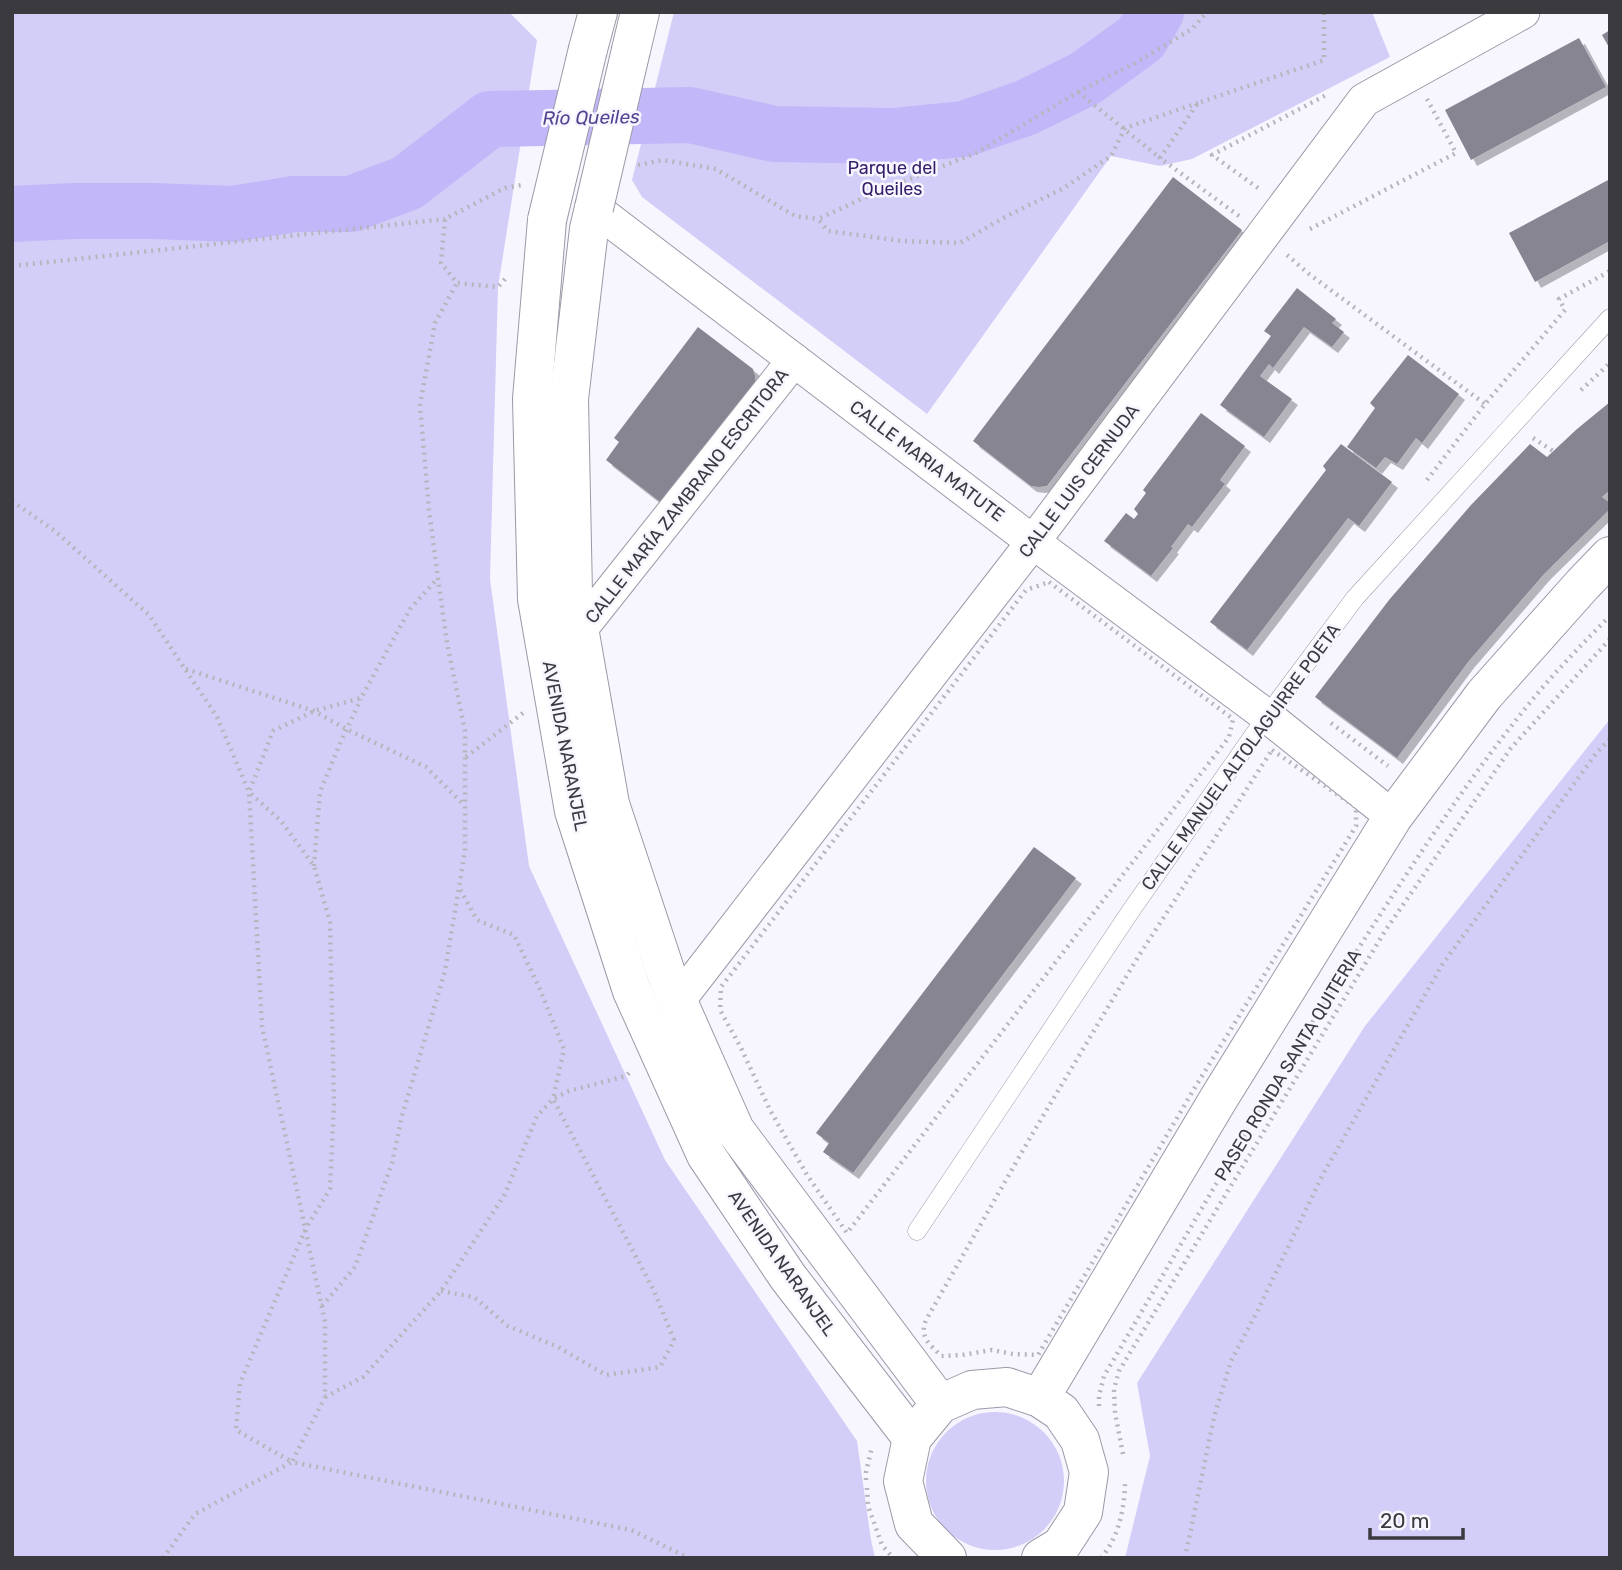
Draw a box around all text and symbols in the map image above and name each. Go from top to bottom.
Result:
water label: Río Queiles [542,105,640,130]
park label: Parque del Queiles [847,157,937,200]
street label: CALLE MARÍA ZAMBRANO ESCRITORA [581,364,793,628]
street label: CALLE MARIA MATUTE [845,396,1009,526]
street label: CALLE LUIS CERNUDA [1014,400,1144,562]
street label: CALLE MANUEL ALTOLAGUIRRE POETA [1137,619,1345,895]
street label: AVENIDA NARANJEL [538,659,592,833]
street label: PASEO RONDA SANTA QUITERIA [1210,945,1366,1185]
street label: AVENIDA NARANJEL [723,1186,841,1340]
scale bar [1370,1496,1463,1540]
text: 20 m [1380,1508,1429,1533]

